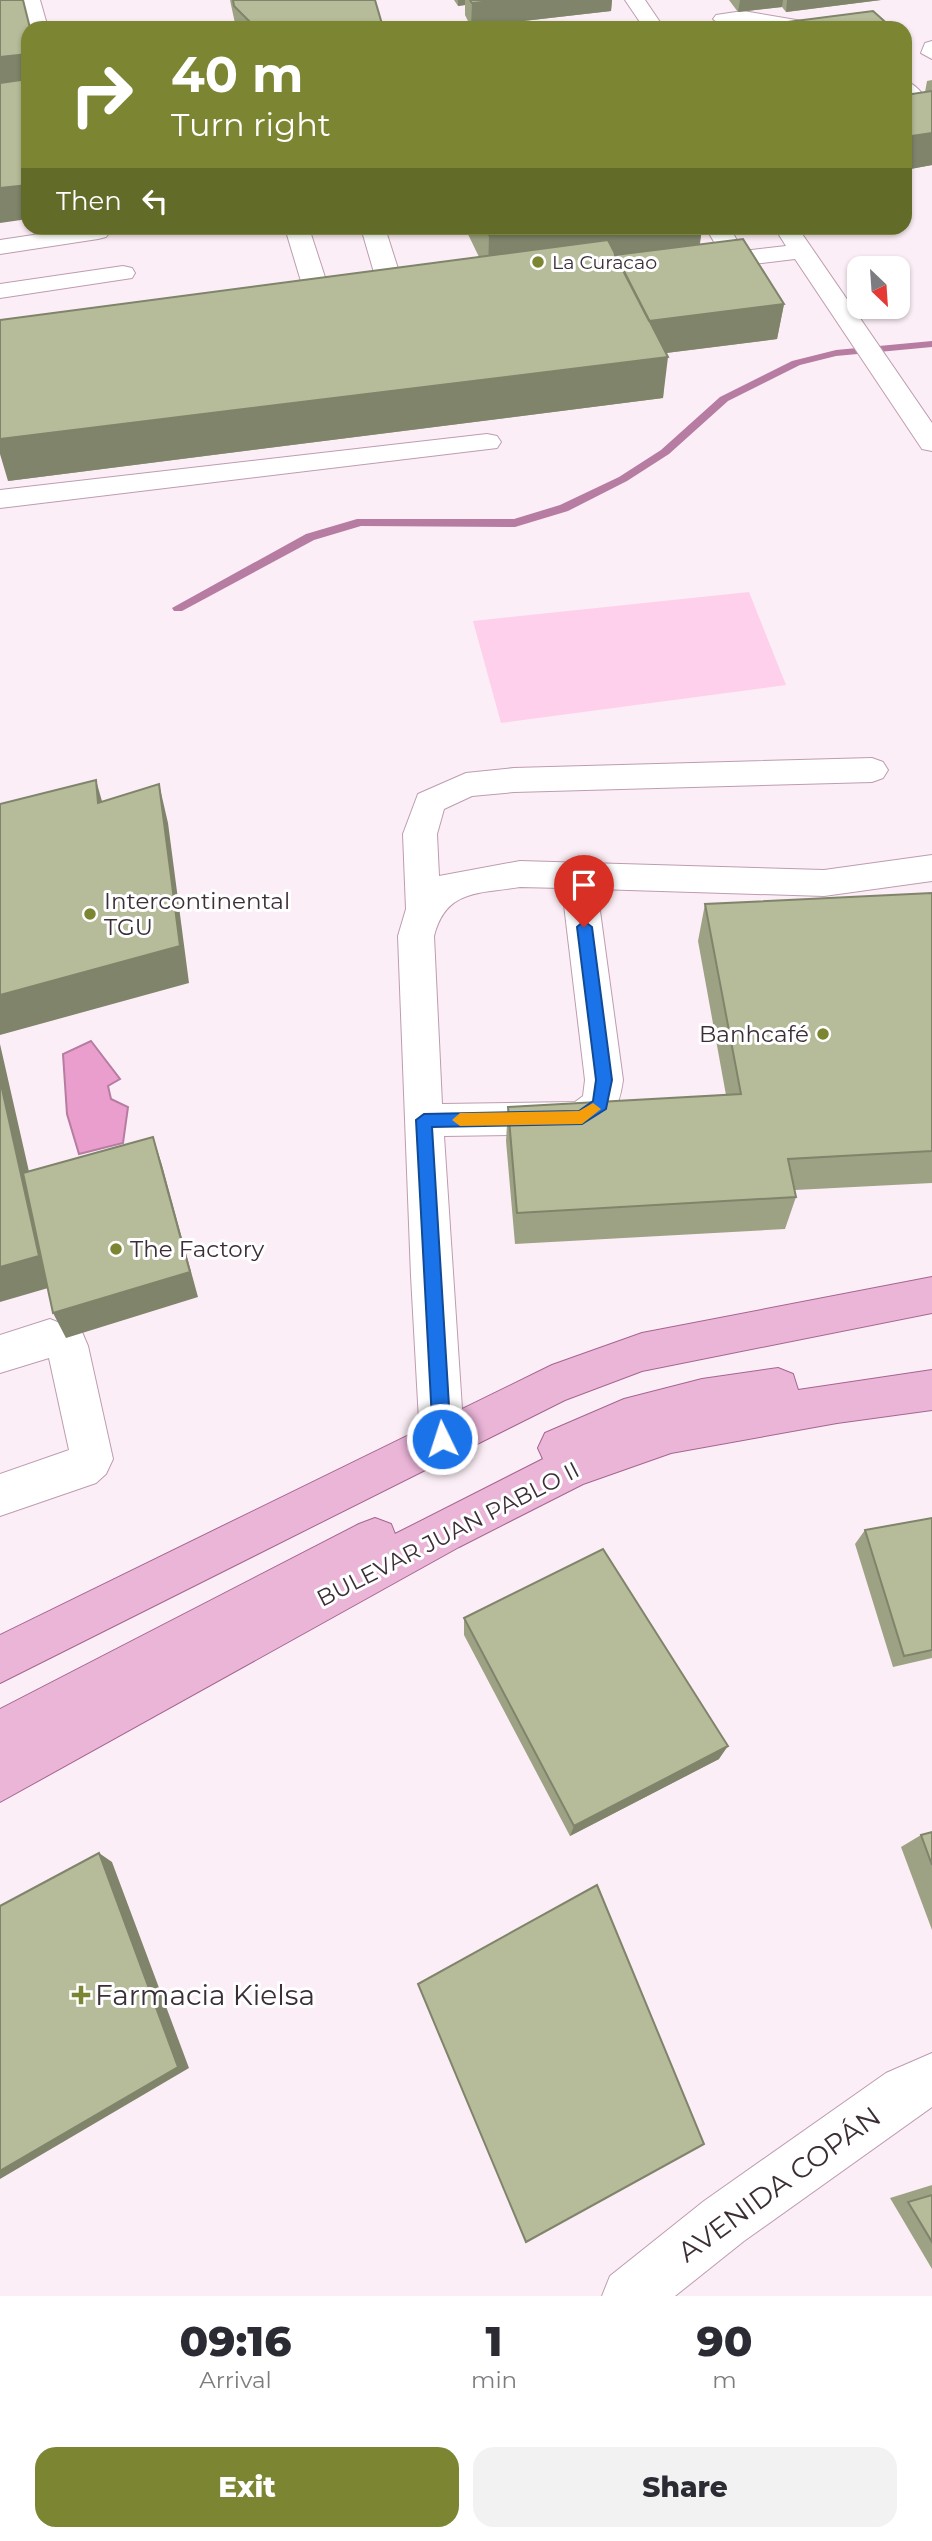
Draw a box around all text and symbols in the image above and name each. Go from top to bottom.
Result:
text: 40 m [171,45,303,104]
icon: right [56,49,147,140]
text: Turn right [171,105,331,144]
icon: left [136,182,174,220]
text: Then [56,185,122,217]
place label: La Curacao [552,251,657,274]
marker: La Curacao [530,254,546,270]
north arrow [847,256,910,318]
map controls [847,256,910,319]
pin [554,855,614,927]
icon: arrive [565,866,603,904]
place label: Intercontinental TGU [104,887,290,941]
marker: Intercontinental TGU [82,906,98,922]
place label: Banhcafé [699,1020,809,1048]
marker: Banhcafé [815,1026,831,1042]
place label: The Factory [130,1235,265,1263]
marker: The Factory [108,1241,124,1257]
position arrow [405,1402,479,1476]
street label: BULEVAR JUAN PABLO II [312,1455,584,1613]
place label: Farmacia Kielsa [95,1978,315,2012]
marker: Farmacia Kielsa [73,1987,89,2003]
street label: AVENIDA COPÁN [671,2099,887,2269]
text: 09:16 [179,2315,292,2367]
text: 1 [486,2315,503,2367]
text: 90 [697,2315,753,2367]
text: Arrival [199,2366,272,2394]
text: min [471,2366,517,2394]
text: m [712,2366,737,2394]
button: Exit [35,2447,459,2527]
button: Share [473,2447,897,2527]

